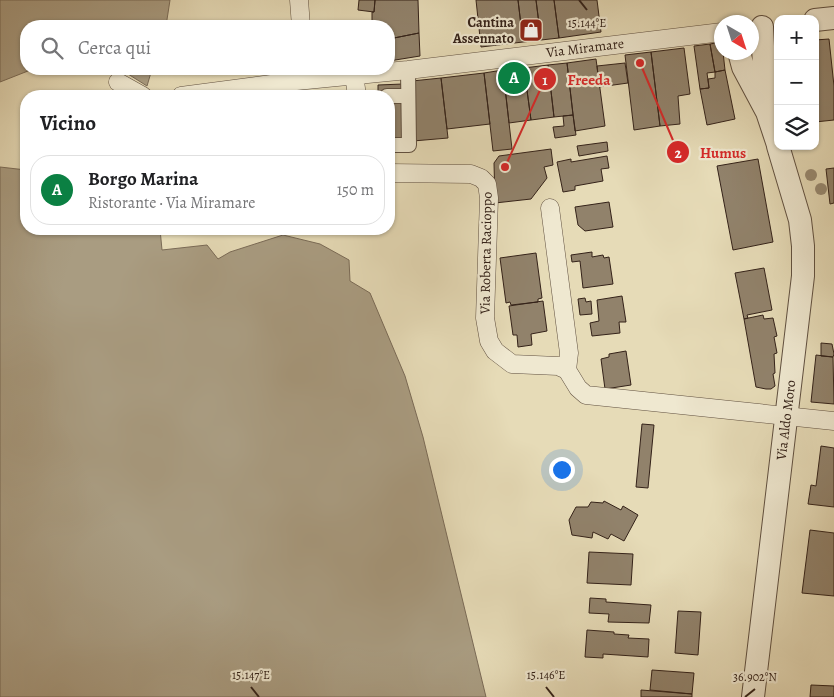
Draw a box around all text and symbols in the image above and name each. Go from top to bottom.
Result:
place label: Cantina Assennato [452,13,514,48]
text: 15.144°E [568,15,606,31]
north arrow [714,15,759,60]
map controls [774,15,819,150]
button: + [774,15,819,60]
shop icon: Cantina Assennato [518,17,544,43]
search box [20,20,395,75]
icon: search [38,34,66,62]
street label: Via Miramare [544,34,625,62]
text: Cerca qui [78,35,151,61]
pin: A [498,59,530,97]
button: − [774,60,819,105]
callout: Freeda [532,64,620,94]
text: 1 [542,70,548,90]
text: Freeda [568,70,611,90]
button: layers [774,105,819,150]
text: Vicino [40,109,96,137]
callout: Humus [665,137,756,167]
text: 2 [674,143,682,163]
text: Humus [700,143,746,163]
text: Borgo Marina [88,166,198,192]
text: A [52,179,62,201]
text: 150 m [337,179,374,201]
text: Ristorante · Via Miramare [88,192,255,214]
street label: Via Roberta Racioppo [475,192,497,315]
street label: Via Aldo Moro [772,379,800,462]
your location [549,457,575,483]
text: 15.147°E [232,667,270,683]
text: 15.146°E [527,667,565,683]
text: 36.902°N [733,669,777,685]

